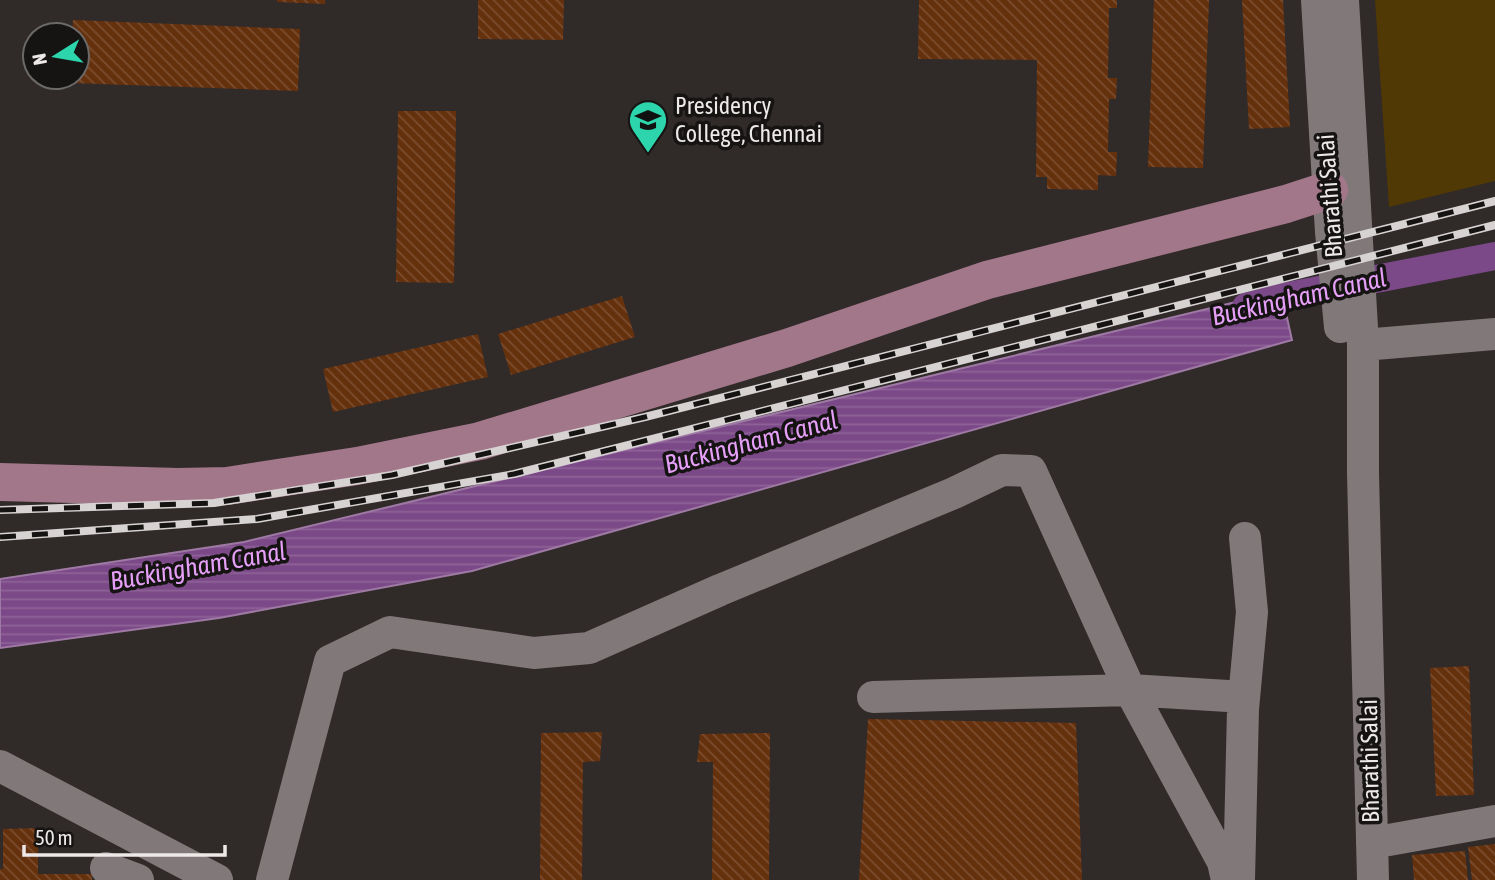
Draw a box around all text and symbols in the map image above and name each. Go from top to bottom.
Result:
north arrow [21,21,91,91]
text: N [27,52,51,67]
place label: Presidency College, Chennai [675,92,822,147]
school or university icon: Presidency College, Chennai [627,99,669,154]
street label: Bharathi Salai [1312,133,1347,259]
water label: Buckingham Canal [1209,262,1389,332]
water label: Buckingham Canal [661,404,841,480]
water label: Buckingham Canal [108,536,288,596]
street label: Bharathi Salai [1355,699,1384,823]
scale bar [24,814,226,858]
text: 50 m [35,825,73,849]

